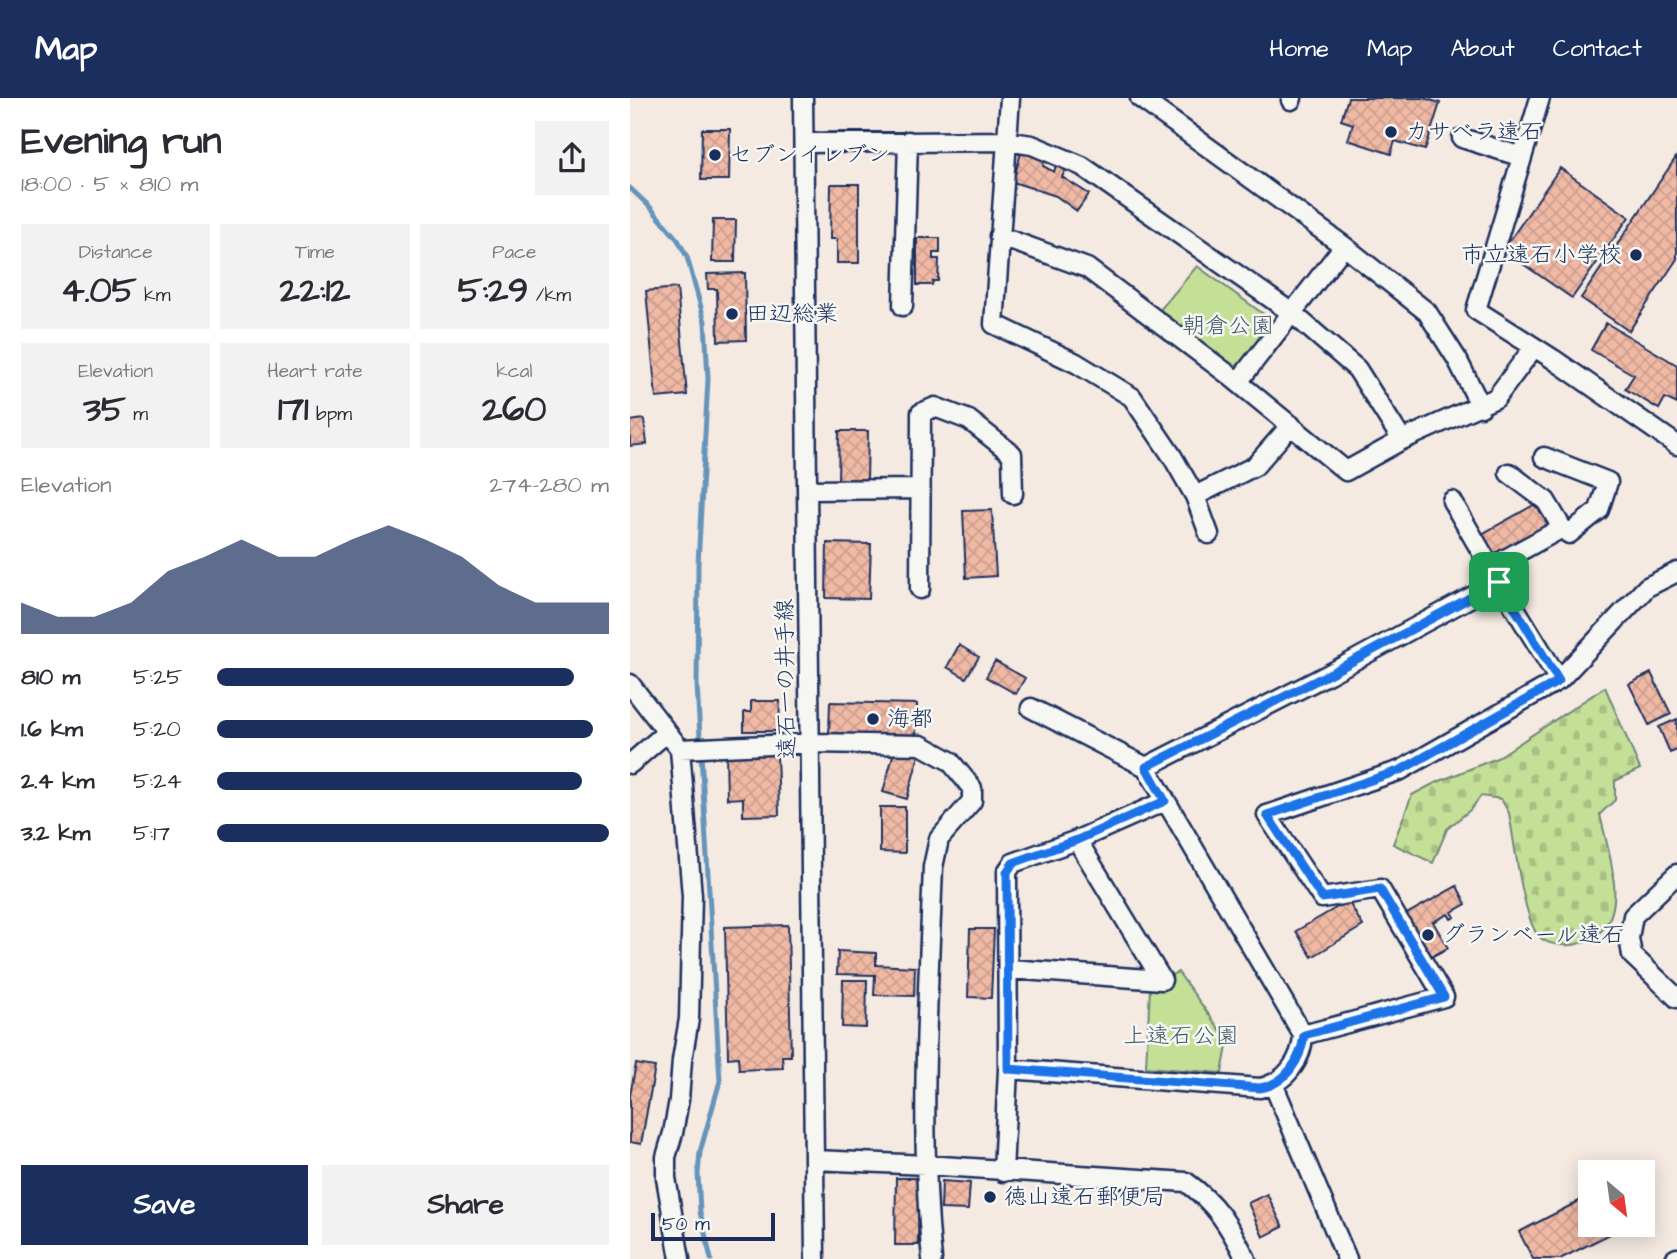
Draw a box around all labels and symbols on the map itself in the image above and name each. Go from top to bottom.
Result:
place label: カサベラ遠石 [1405,116,1543,148]
marker: カサベラ遠石 [1383,124,1399,140]
place label: セブンイレブン [729,139,890,171]
marker: セブンイレブン [707,147,723,163]
place label: 市立遠石小学校 [1461,239,1622,271]
marker: 市立遠石小学校 [1628,247,1644,263]
place label: 田辺総業 [746,298,838,330]
marker: 田辺総業 [724,306,740,322]
park label: 朝倉公園 [1182,310,1274,342]
pin [1469,552,1529,612]
street label: 遠石一の井手線 [769,598,803,760]
place label: 海都 [887,703,933,735]
marker: 海都 [865,711,881,727]
place label: グランベール遠石 [1442,919,1625,951]
marker: グランベール遠石 [1420,927,1436,943]
park label: 上遠石公園 [1124,1020,1239,1052]
north arrow [1578,1160,1656,1237]
place label: 徳山遠石郵便局 [1004,1181,1165,1213]
marker: 徳山遠石郵便局 [982,1189,998,1205]
scale bar [651,1210,775,1242]

